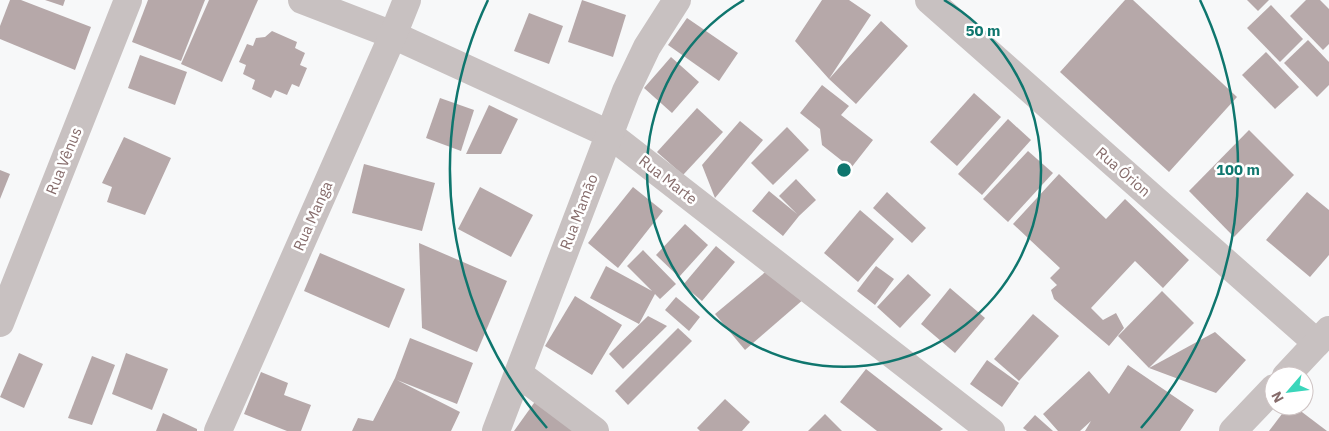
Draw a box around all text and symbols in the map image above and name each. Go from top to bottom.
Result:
text: 50 m [966,21,1000,40]
street label: Rua Vênus [41,124,86,197]
street label: Rua Órion [1092,143,1155,201]
street label: Rua Marte [635,151,701,208]
text: 100 m [1216,160,1260,179]
centre of rings [835,161,853,179]
street label: Rua Mamão [555,171,602,252]
street label: Rua Manga [289,178,336,254]
north arrow [1264,366,1314,416]
text: N [1267,388,1288,406]

